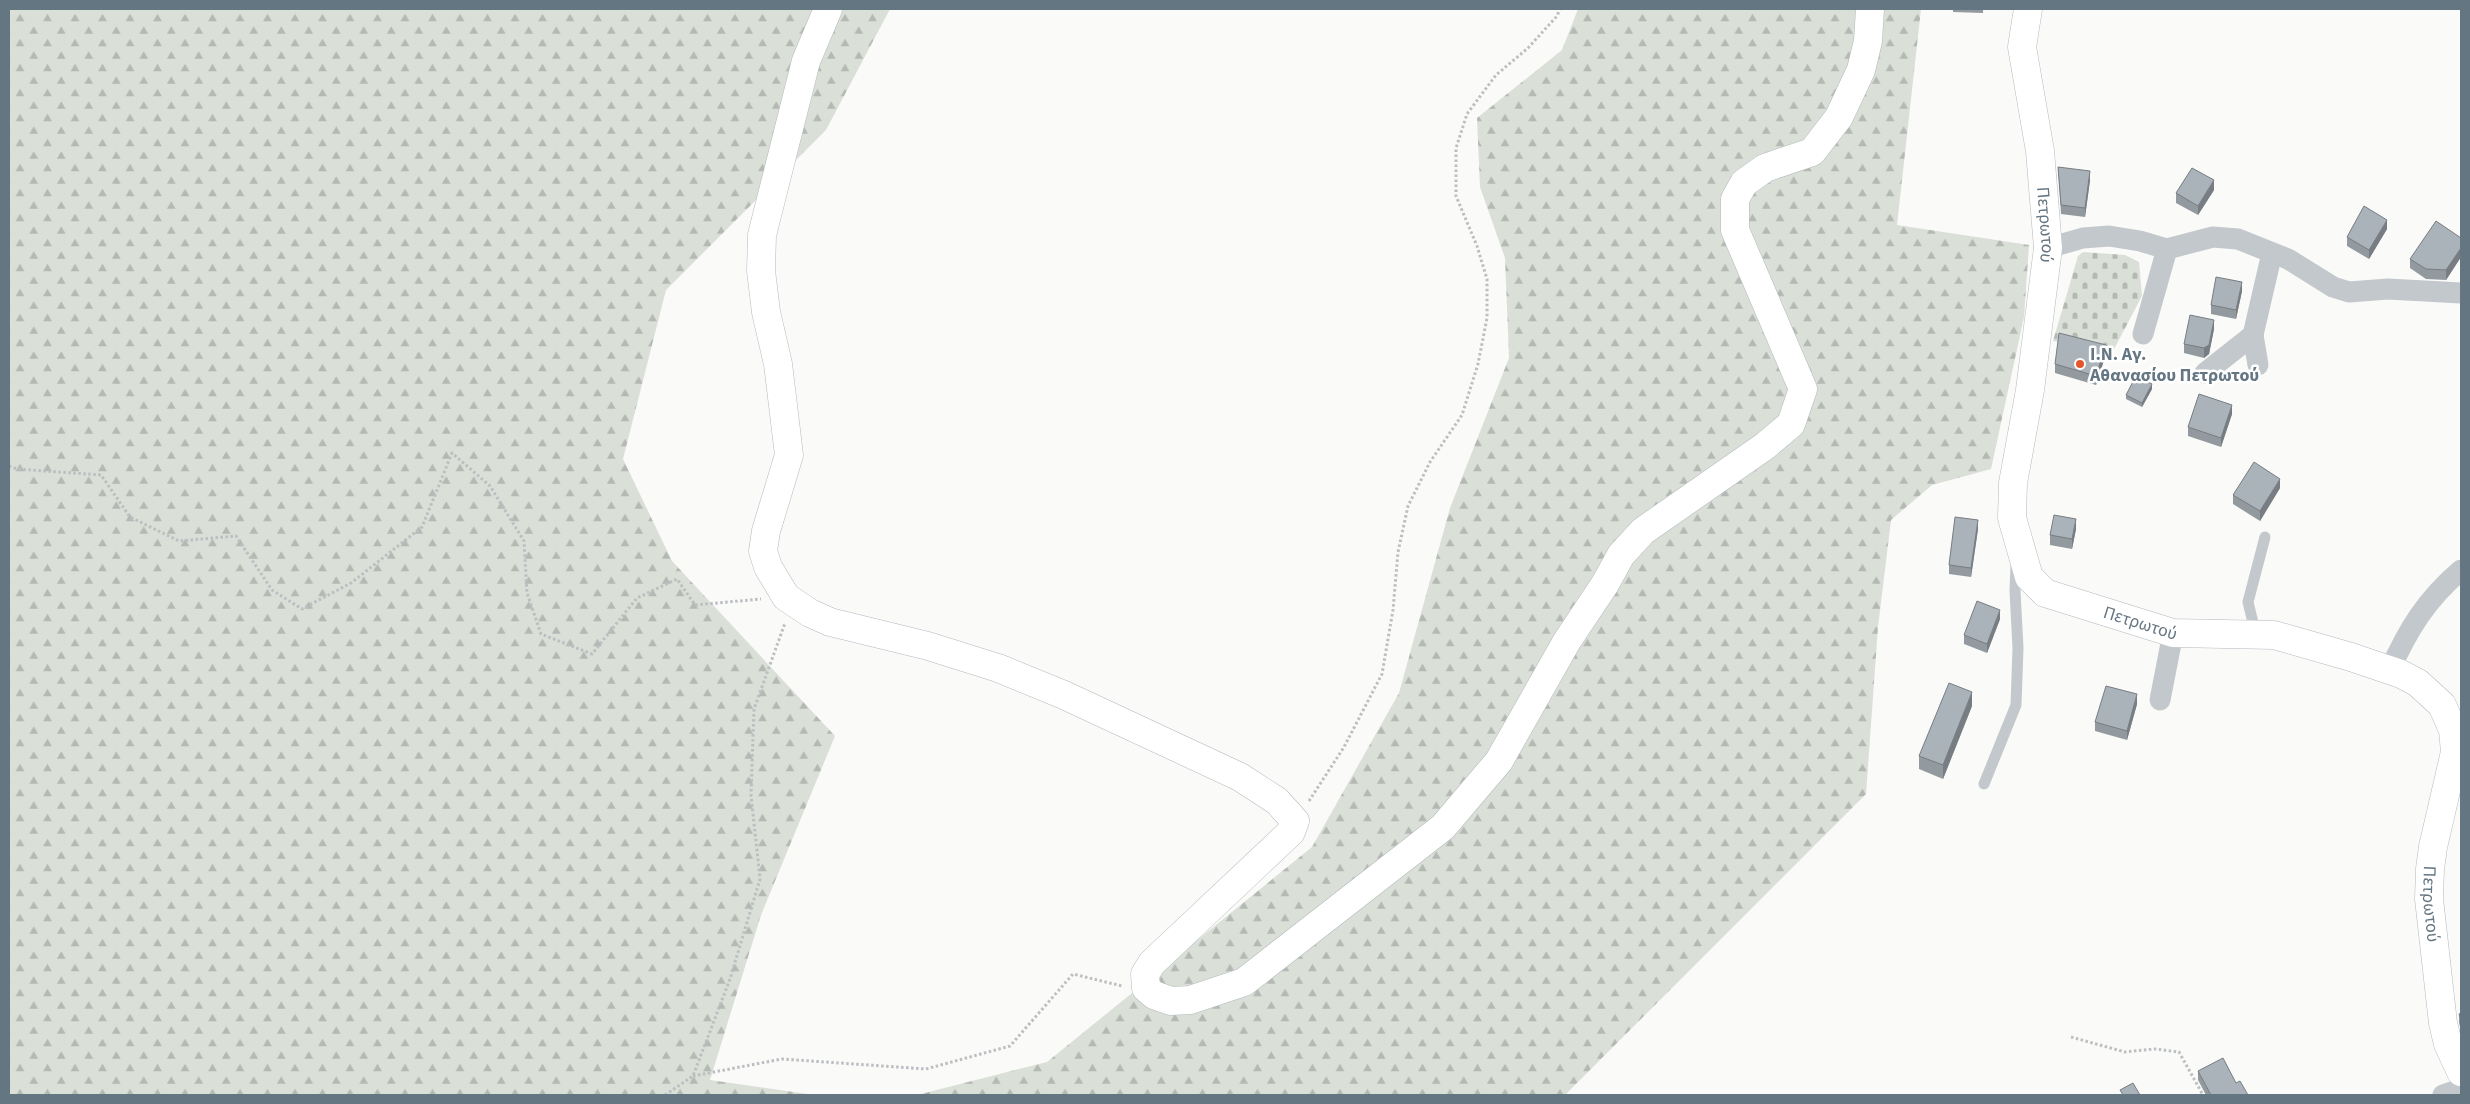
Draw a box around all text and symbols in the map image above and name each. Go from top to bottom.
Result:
street label: Πετρωτού [2030,186,2061,264]
place label: Ι.Ν. Αγ. Αθανασίου Πετρωτού [2089,342,2259,388]
marker: Ι.Ν. Αγ. Αθανασίου Πετρωτού [2074,358,2086,370]
street label: Πετρωτού [2100,599,2181,646]
street label: Πετρωτού [2416,865,2446,943]

